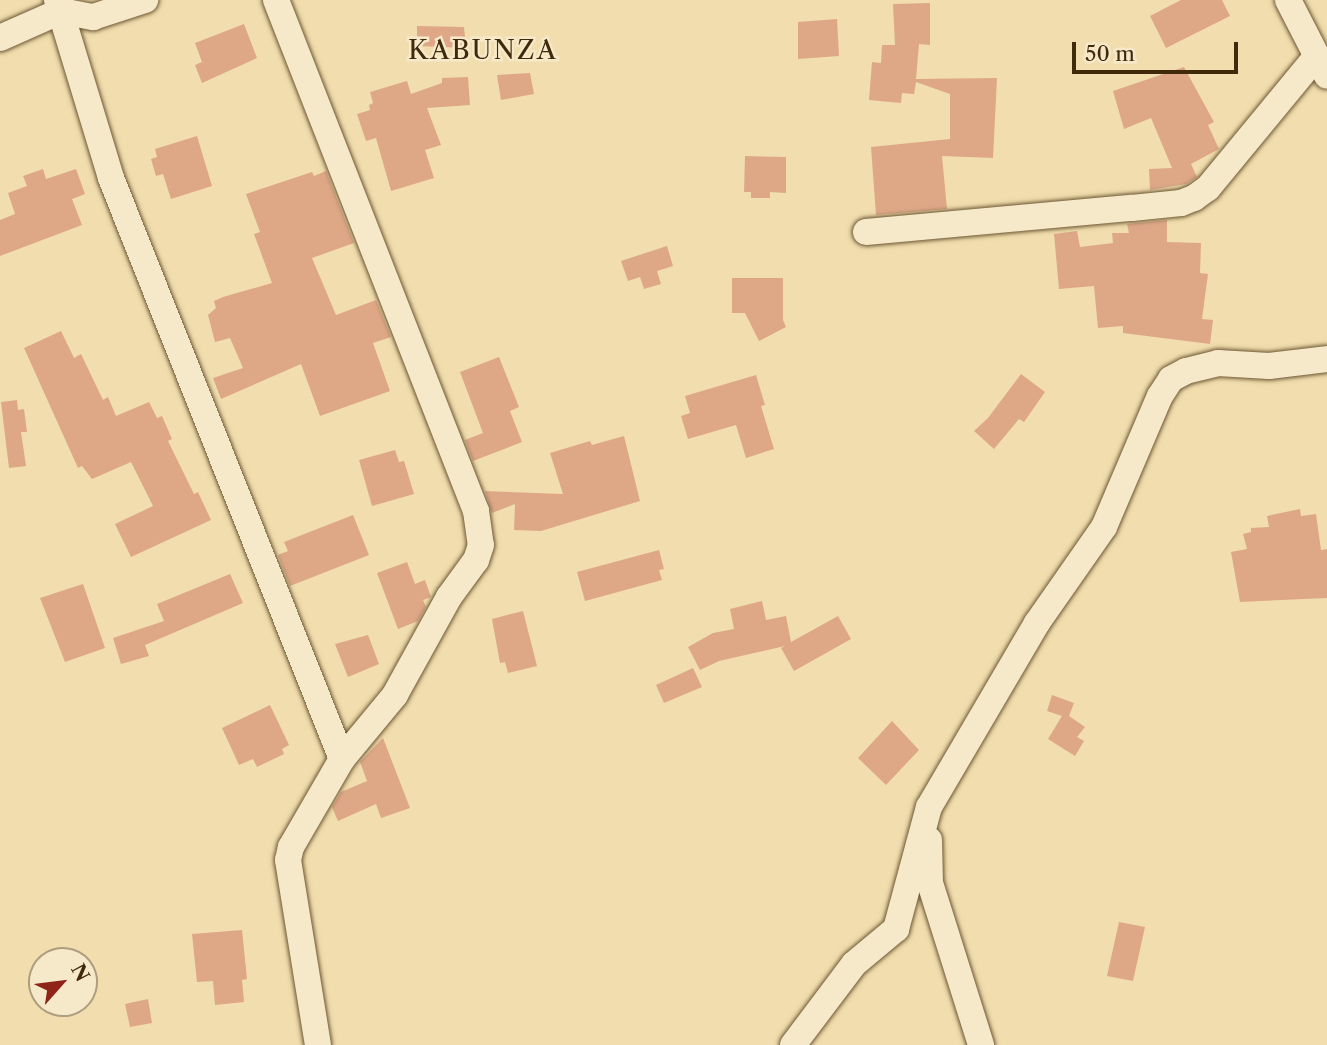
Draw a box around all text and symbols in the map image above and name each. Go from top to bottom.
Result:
scale bar [1075,28,1241,72]
district label: KABUNZA [409,35,557,67]
text: 50 m [1085,41,1135,66]
north arrow [28,947,98,1017]
text: N [66,960,94,986]

